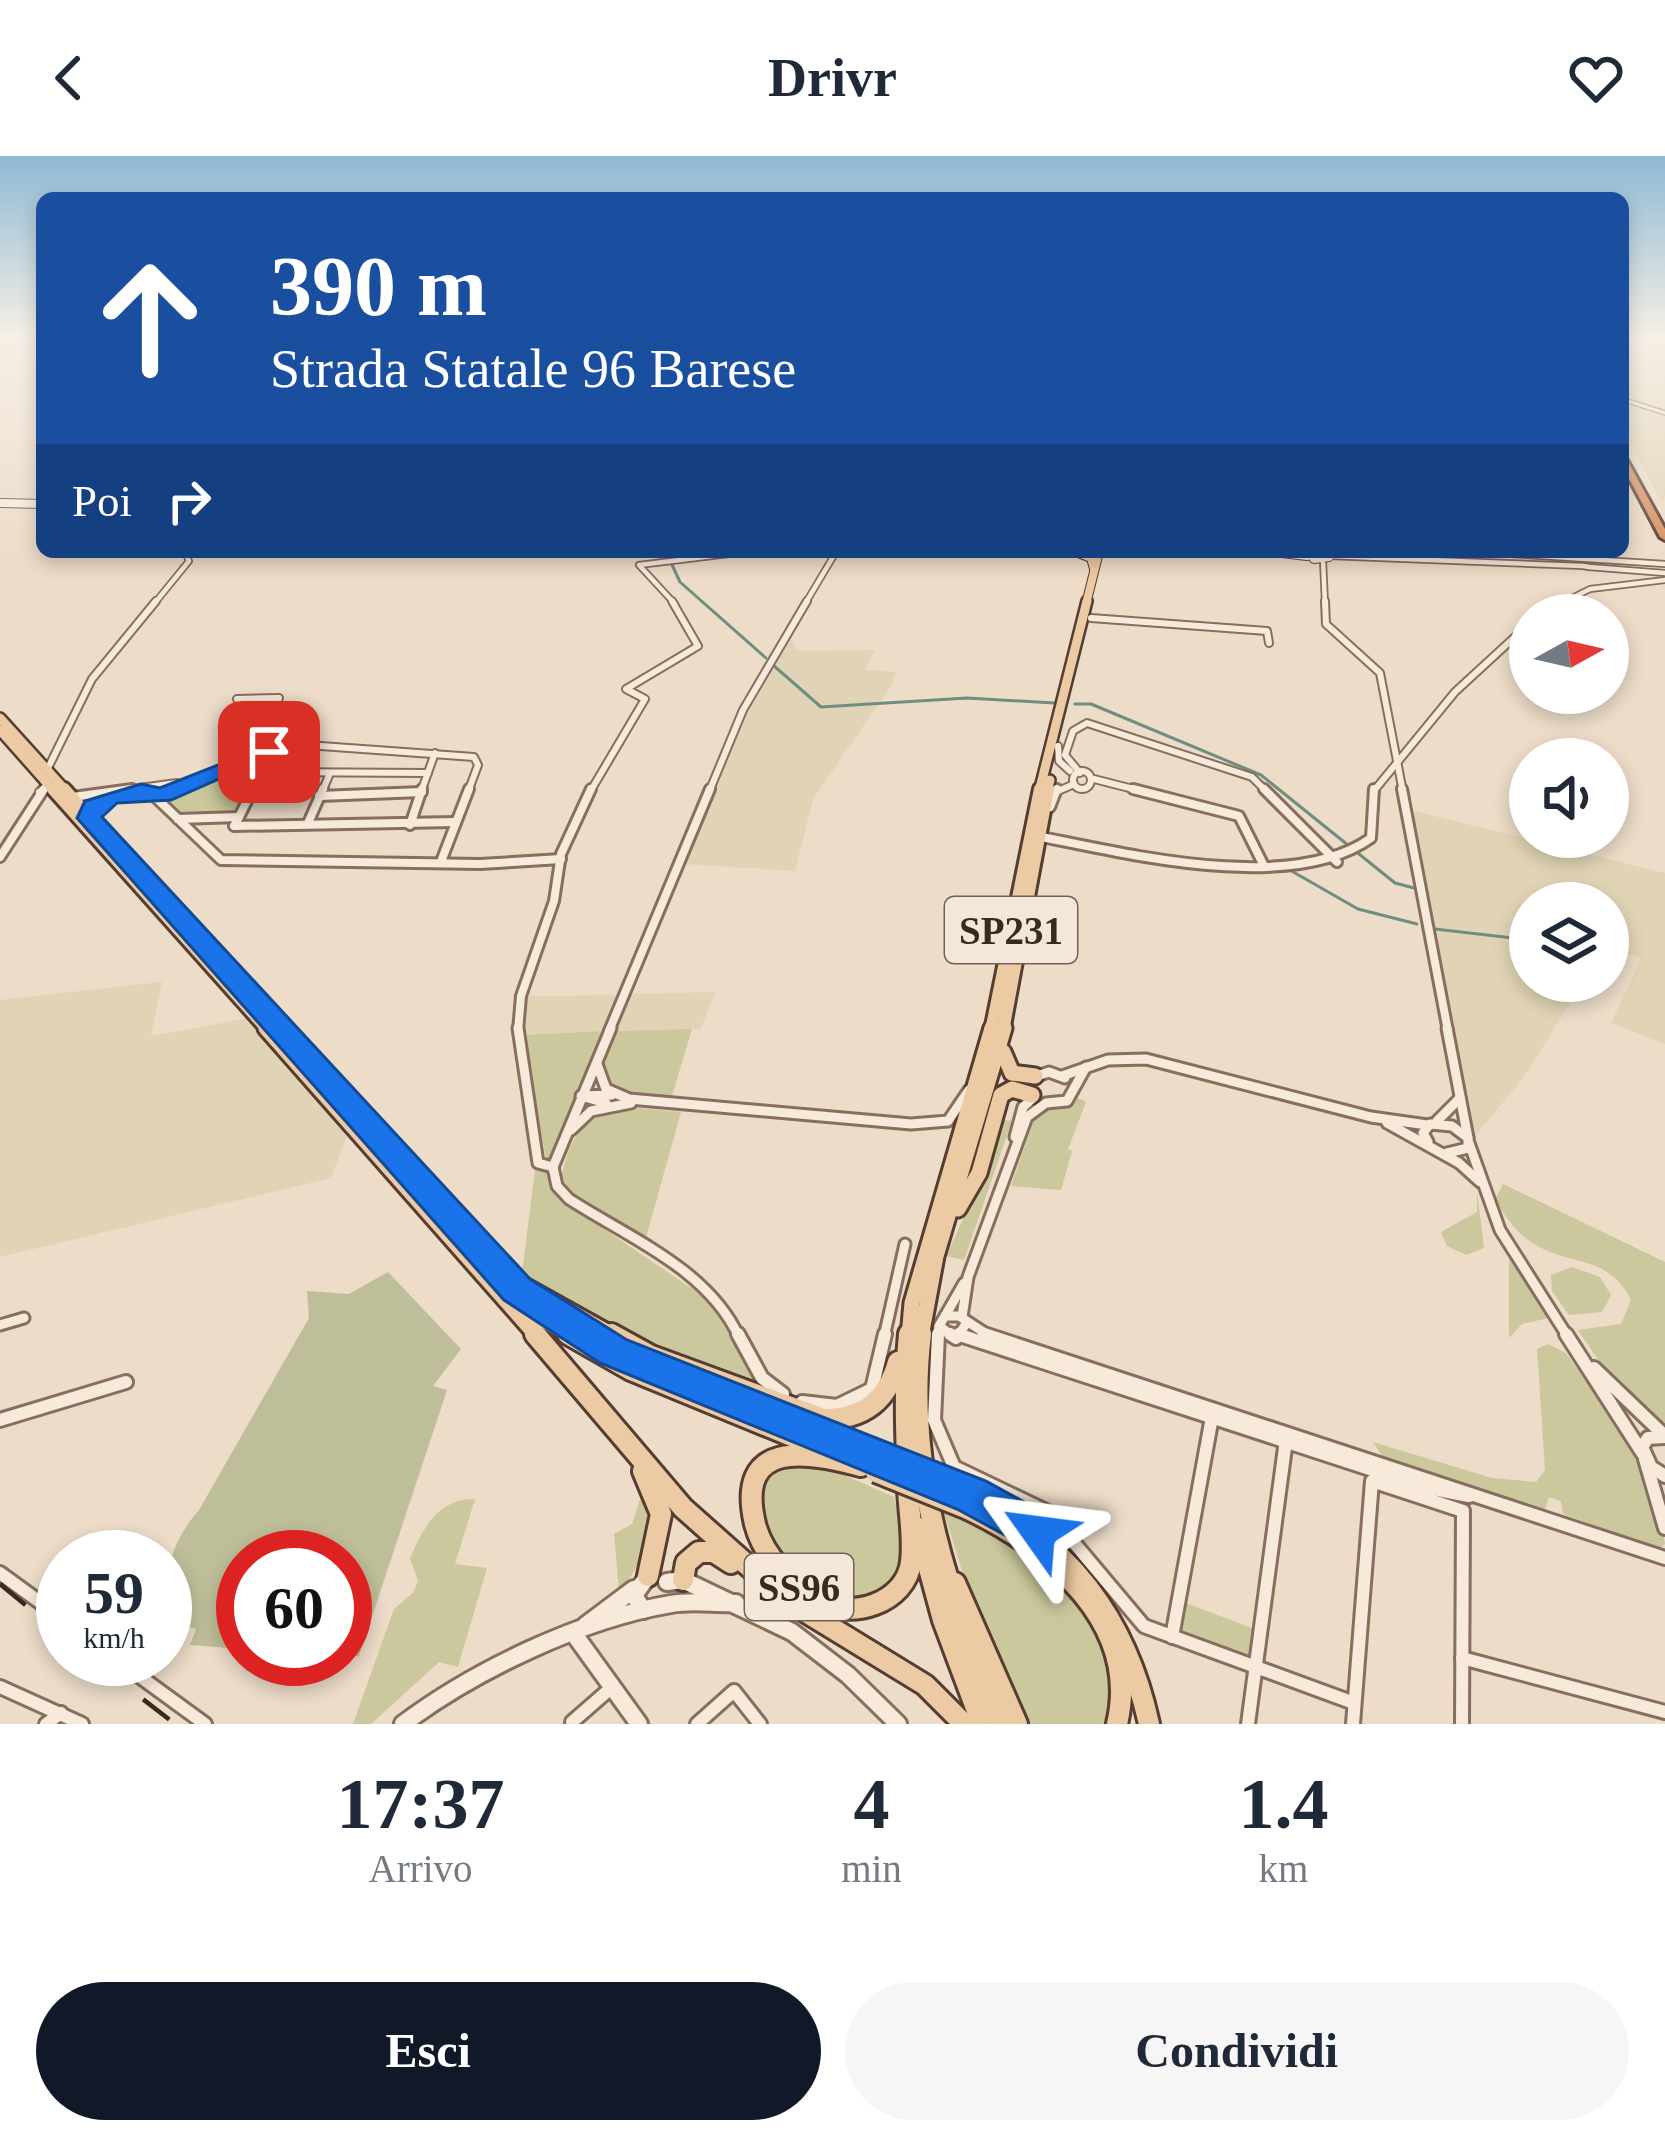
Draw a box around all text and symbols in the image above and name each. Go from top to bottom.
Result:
icon: back [36,45,102,111]
icon: heart [1563,45,1629,111]
text: Drivr [768,48,897,108]
icon: ahead [72,240,228,396]
text: 390 m [270,240,487,333]
text: Strada Statale 96 Barese [270,339,796,399]
icon: right [156,468,222,534]
text: Poi [72,476,132,526]
north arrow [1509,594,1629,714]
map controls [1509,594,1629,1002]
pin [218,701,320,803]
icon: arrive [236,719,302,785]
button: sound [1509,738,1629,858]
button: layers [1509,882,1629,1002]
road number: SP231 [945,897,1077,963]
position arrow [975,1469,1101,1595]
speed limit sign: 60 [216,1530,372,1686]
road number: SS96 [745,1554,853,1620]
text: 59 [84,1560,144,1626]
text: km/h [83,1621,145,1654]
text: 17:37 [337,1764,505,1844]
text: 4 [853,1764,889,1844]
text: 1.4 [1238,1764,1328,1844]
text: Arrivo [369,1847,473,1890]
text: min [841,1847,902,1890]
text: km [1258,1847,1308,1890]
button: Esci [36,1982,821,2120]
button: Condividi [845,1982,1629,2120]

